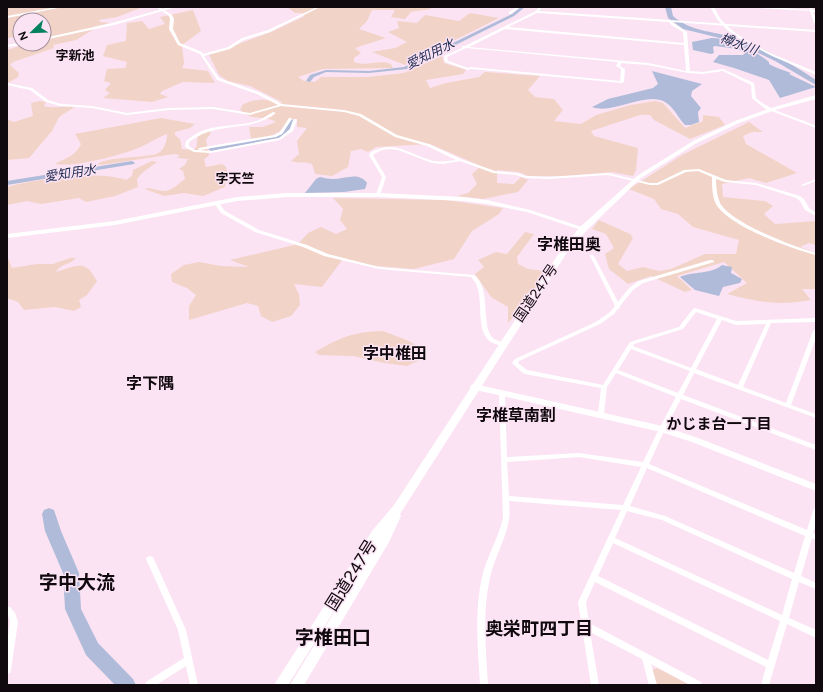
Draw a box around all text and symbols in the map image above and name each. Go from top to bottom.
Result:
north arrow [12,12,52,52]
text: N [16,29,31,42]
water label: 樽水川 [718,30,762,58]
water label: 愛知用水 [403,35,458,72]
district label: 字新池 [55,48,95,63]
water label: 愛知用水 [43,161,99,184]
district label: 字天竺 [215,171,255,186]
district label: 字椎田奥 [537,235,601,254]
street label: 国道247号 [510,261,562,325]
district label: 字中椎田 [363,344,427,363]
district label: 字下隅 [126,374,174,393]
district label: 字椎草南割 [476,406,556,425]
district label: かじま台一丁目 [666,415,772,433]
street label: 国道247号 [321,536,381,614]
district label: 字中大流 [39,571,115,594]
district label: 奥栄町四丁目 [485,618,593,640]
district label: 字椎田口 [295,626,371,649]

